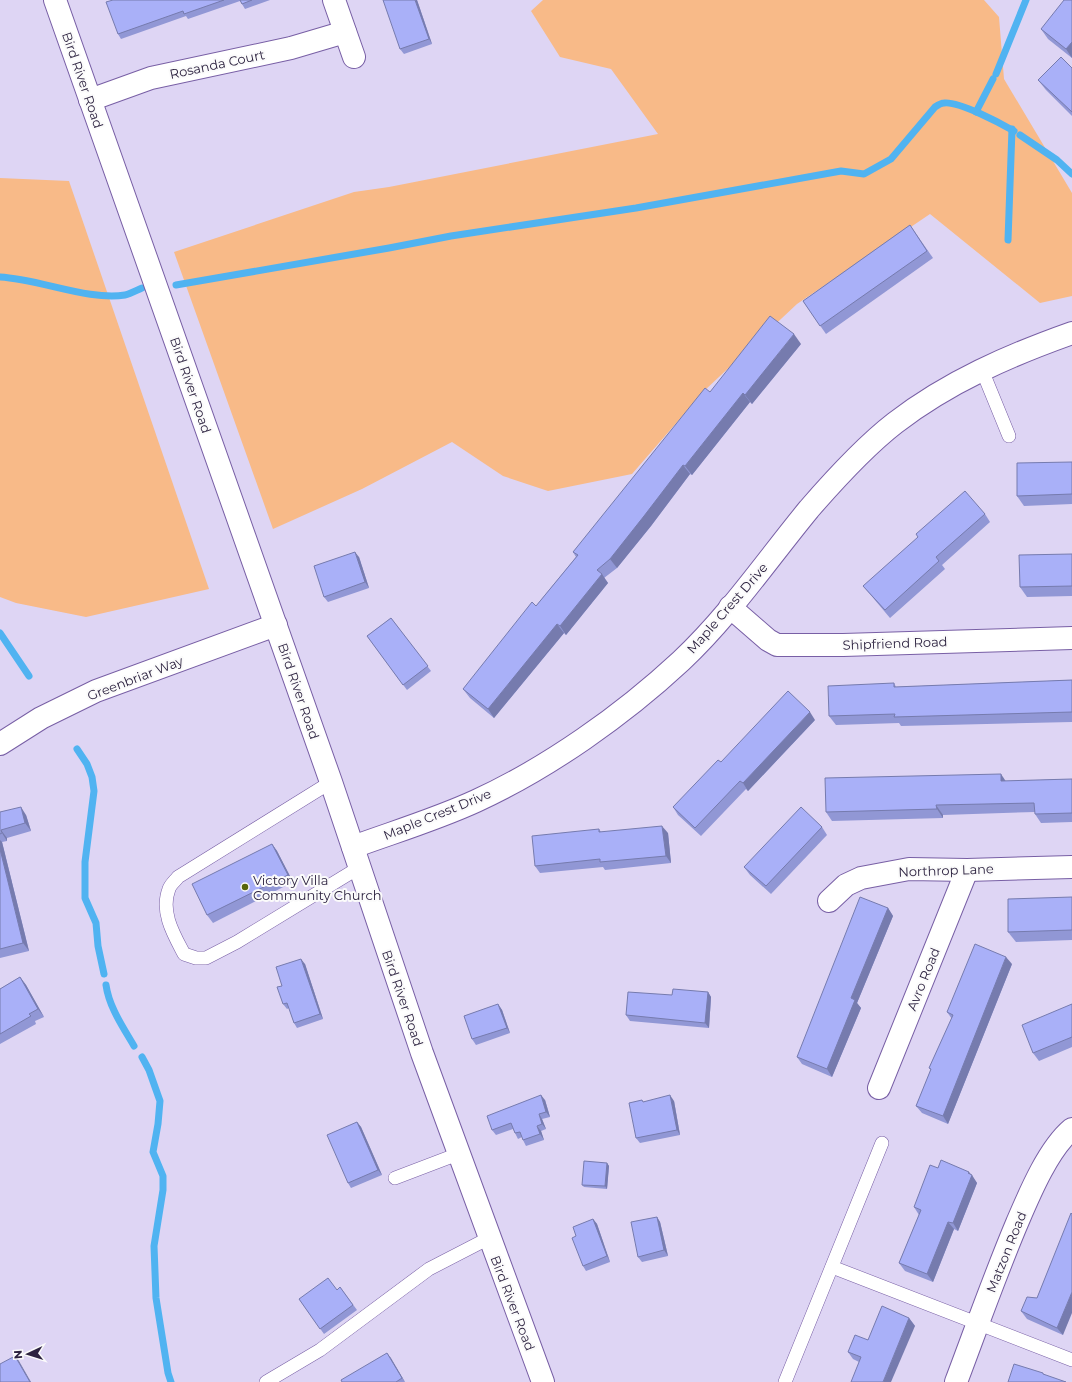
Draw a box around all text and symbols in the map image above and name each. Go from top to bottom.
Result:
street label: Bird River Road [59,30,107,130]
street label: Rosanda Court [168,46,266,82]
street label: Bird River Road [167,335,215,435]
street label: Maple Crest Drive [683,559,771,657]
street label: Shipfriend Road [842,633,948,653]
street label: Bird River Road [275,641,323,741]
street label: Greenbriar Way [85,652,186,704]
street label: Maple Crest Drive [381,785,493,843]
street label: Northrop Lane [898,860,994,880]
place label: Victory Villa Community Church [253,872,382,903]
marker: Victory Villa Community Church [240,882,250,892]
street label: Avro Road [903,945,943,1013]
street label: Bird River Road [379,948,427,1048]
street label: Matzon Road [982,1209,1030,1295]
street label: Bird River Road [487,1253,539,1353]
north arrow [8,1334,48,1374]
text: N [11,1350,25,1360]

